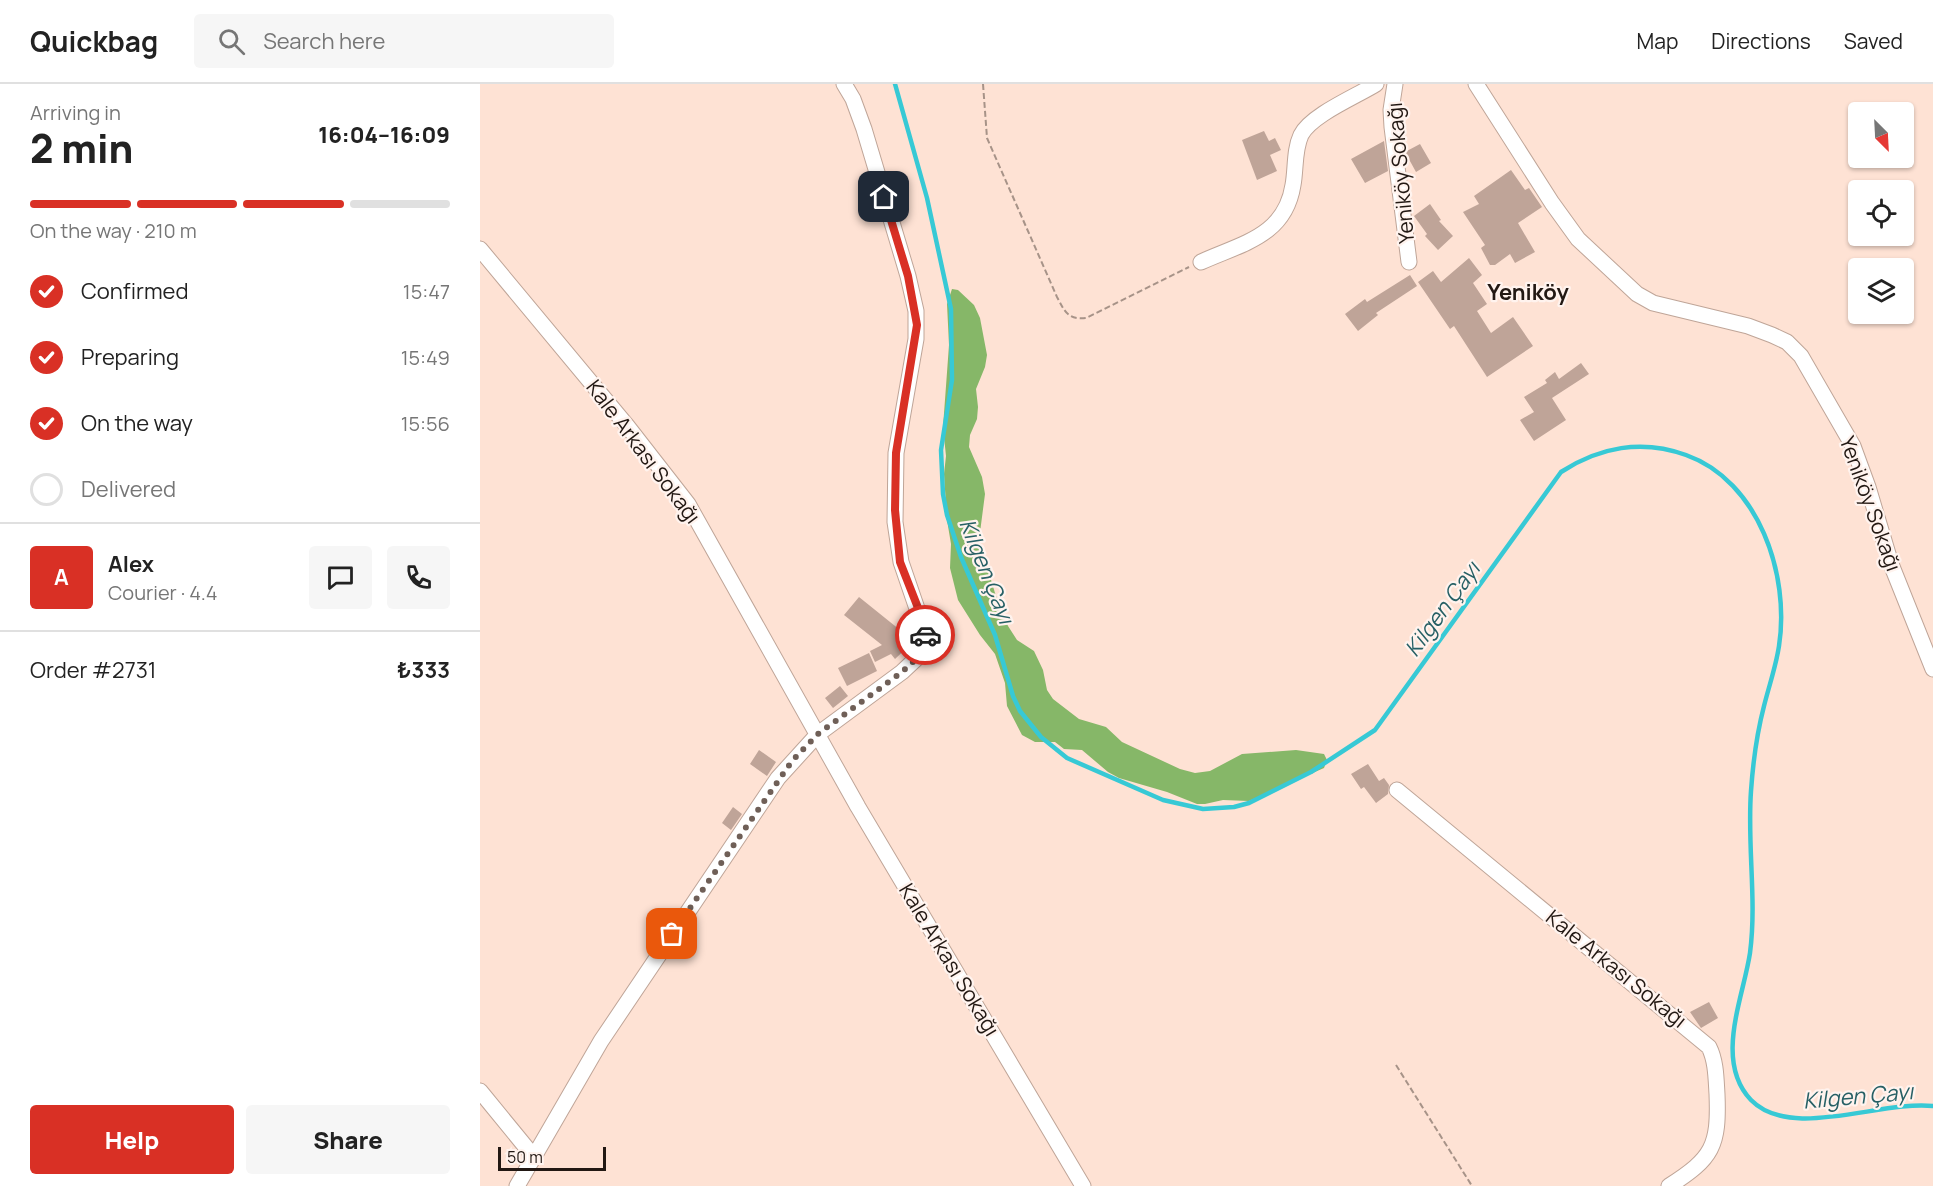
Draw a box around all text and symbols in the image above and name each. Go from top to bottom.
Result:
search box [194,14,614,68]
text: Quickbag [30,22,158,60]
icon: search [215,25,248,58]
text: Search here [263,26,385,56]
text: Map [1637,27,1678,55]
text: Directions [1711,27,1811,55]
text: Saved [1844,27,1903,55]
text: Arriving in [30,99,121,126]
street label: Yeniköy Sokağı [1380,101,1420,245]
north arrow [1848,102,1914,168]
map controls [1848,102,1914,324]
text: 16:04–16:09 [318,120,450,150]
text: 2 min [30,121,133,175]
pin [858,171,909,222]
icon: home [867,180,900,213]
button: locate [1848,180,1914,246]
text: On the way · 210 m [30,217,197,244]
button: layers [1848,258,1914,324]
icon: check [30,275,63,308]
text: Confirmed [81,276,189,306]
district label: Yeniköy [1487,277,1569,307]
text: 15:47 [403,278,450,305]
icon: check [30,341,63,374]
text: Preparing [81,342,179,372]
text: 15:49 [401,344,450,371]
street label: Kale Arkası Sokağı [580,374,707,529]
icon: check [30,407,63,440]
text: On the way [81,408,193,438]
text: 15:56 [401,410,450,437]
street label: Yeniköy Sokağı [1834,432,1908,575]
text: Delivered [81,474,176,504]
water label: Kilgen Çayı [952,514,1022,630]
button: chat [309,546,372,609]
button: phone [387,546,450,609]
text: Alex [108,549,154,579]
water label: Kilgen Çayı [1397,554,1488,662]
text: A [54,562,69,592]
text: Courier · 4.4 [108,579,218,606]
courier [895,605,955,665]
icon: car [909,619,942,652]
text: Order #2731 [30,655,156,685]
text: ₺333 [397,655,450,685]
street label: Kale Arkası Sokağı [893,878,1007,1041]
street label: Kale Arkası Sokağı [1540,903,1693,1034]
pin [646,908,697,959]
icon: bag [655,917,688,950]
water label: Kilgen Çayı [1802,1076,1916,1116]
button: Help [30,1105,234,1174]
button: Share [246,1105,450,1174]
scale bar [498,1144,606,1172]
text: 50 m [507,1146,543,1168]

